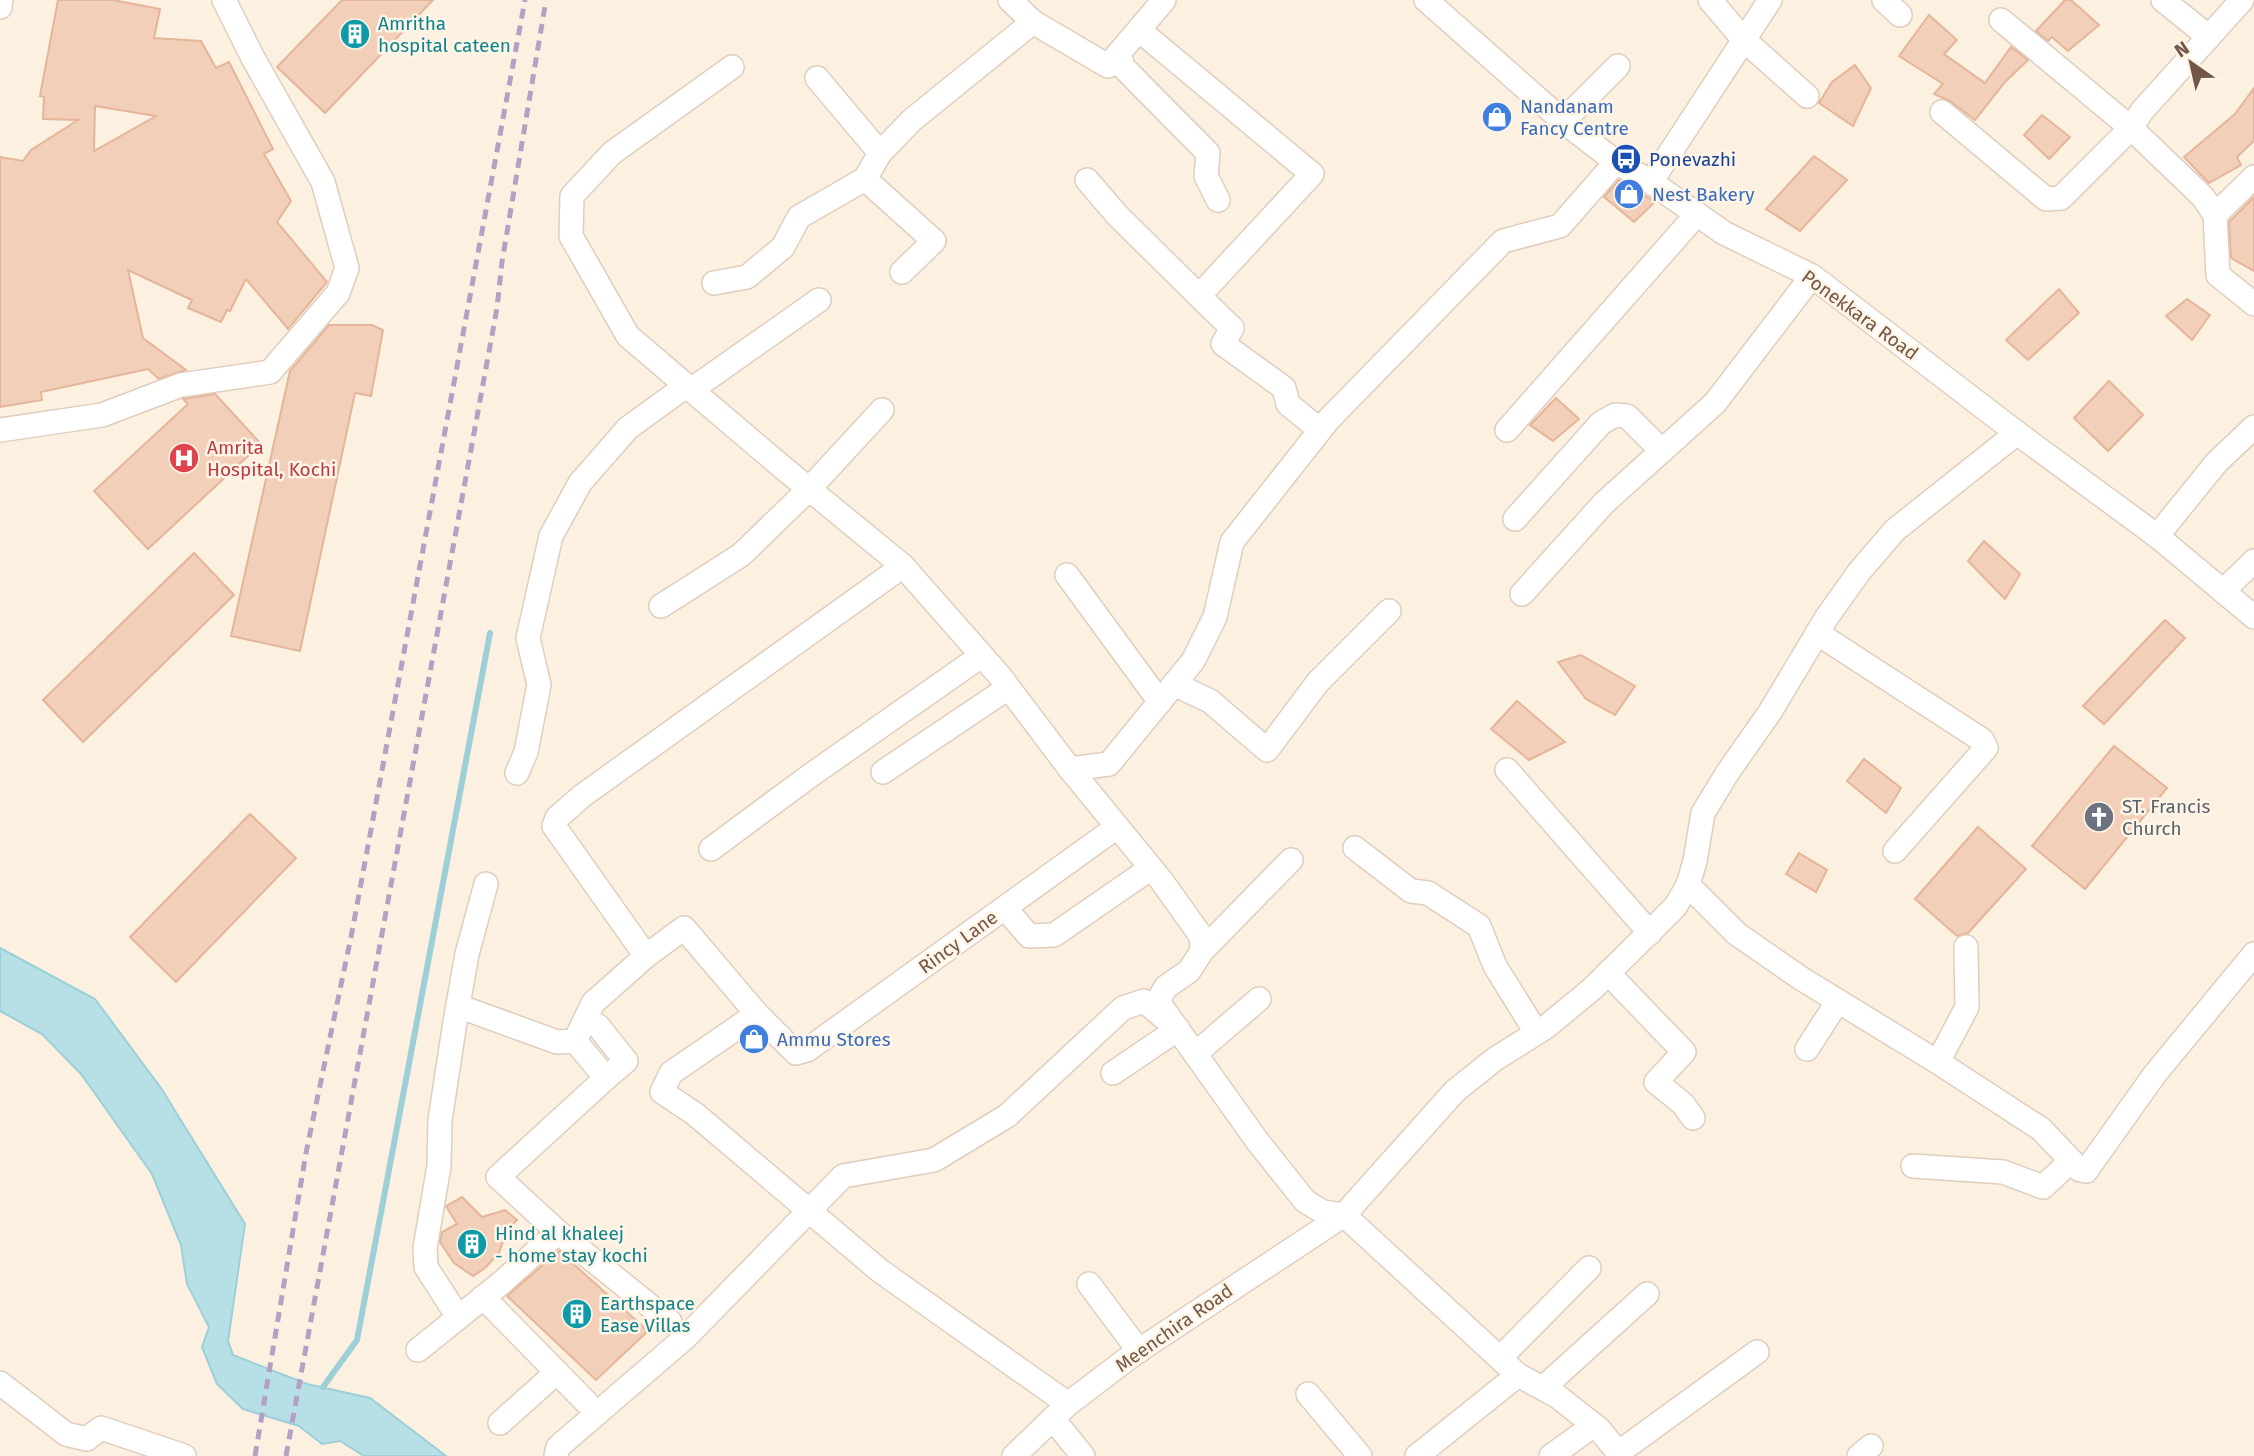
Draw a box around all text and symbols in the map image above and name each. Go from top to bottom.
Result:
place label: Amritha hospital cateen [378,12,511,57]
building icon: Amritha hospital cateen [338,17,372,51]
north arrow [2156,28,2226,98]
text: N [2170,36,2193,62]
place label: Nandanam Fancy Centre [1520,95,1629,140]
shop icon: Nandanam Fancy Centre [1480,100,1514,134]
bus stop icon: Ponevazhi [1609,142,1643,176]
place label: Ponevazhi [1649,148,1736,171]
shop icon: Nest Bakery [1612,177,1646,211]
place label: Nest Bakery [1652,183,1755,206]
street label: Ponekkara Road [1797,265,1923,365]
place label: Amrita Hospital, Kochi [207,436,336,481]
hospital icon: Amrita Hospital, Kochi [167,441,201,475]
place label: ST. Francis Church [2122,795,2210,840]
church icon: ST. Francis Church [2082,800,2116,834]
street label: Rincy Lane [914,905,1002,979]
shop icon: Ammu Stores [737,1022,771,1056]
place label: Ammu Stores [777,1028,891,1051]
place label: Hind al khaleej - home stay kochi [495,1222,648,1267]
building icon: Hind al khaleej - home stay kochi [455,1227,489,1261]
street label: Meenchira Road [1111,1279,1237,1377]
place label: Earthspace Ease Villas [600,1292,695,1337]
building icon: Earthspace Ease Villas [560,1297,594,1331]

